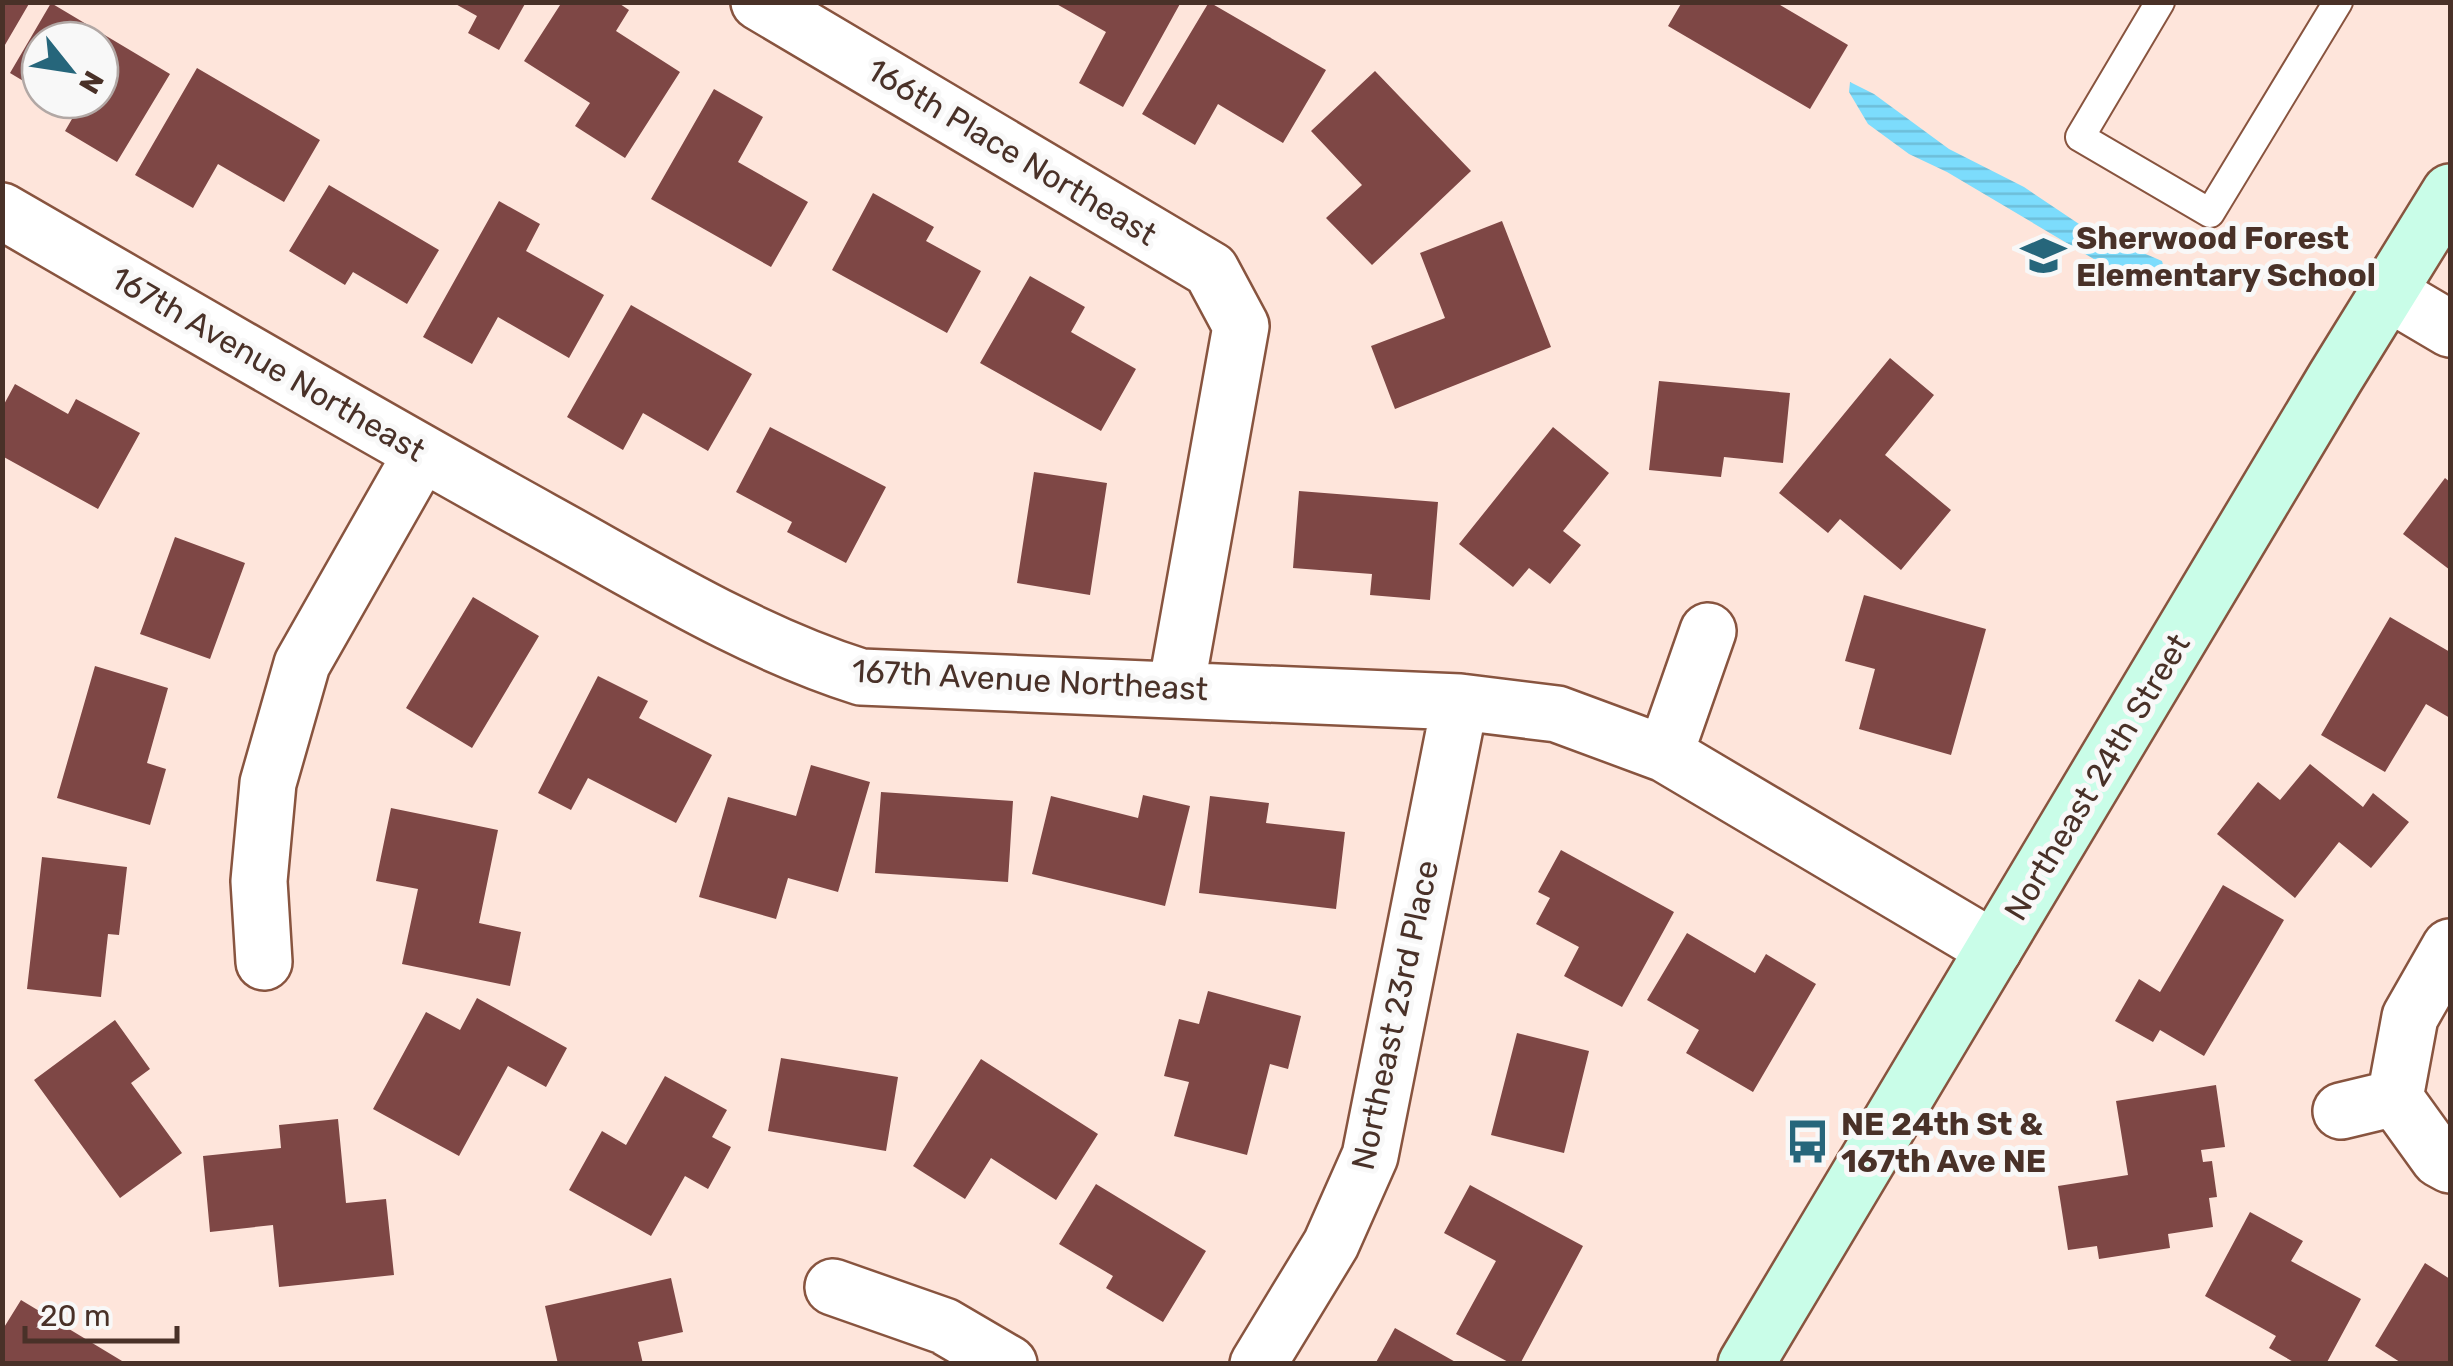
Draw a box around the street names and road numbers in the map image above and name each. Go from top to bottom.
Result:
street label: 166th Place Northeast [860,51,1164,253]
street label: 167th Avenue Northeast [104,258,432,470]
street label: Northeast 24th Street [1996,627,2198,927]
street label: 167th Avenue Northeast [851,652,1209,708]
street label: Northeast 23rd Place [1344,857,1446,1173]

